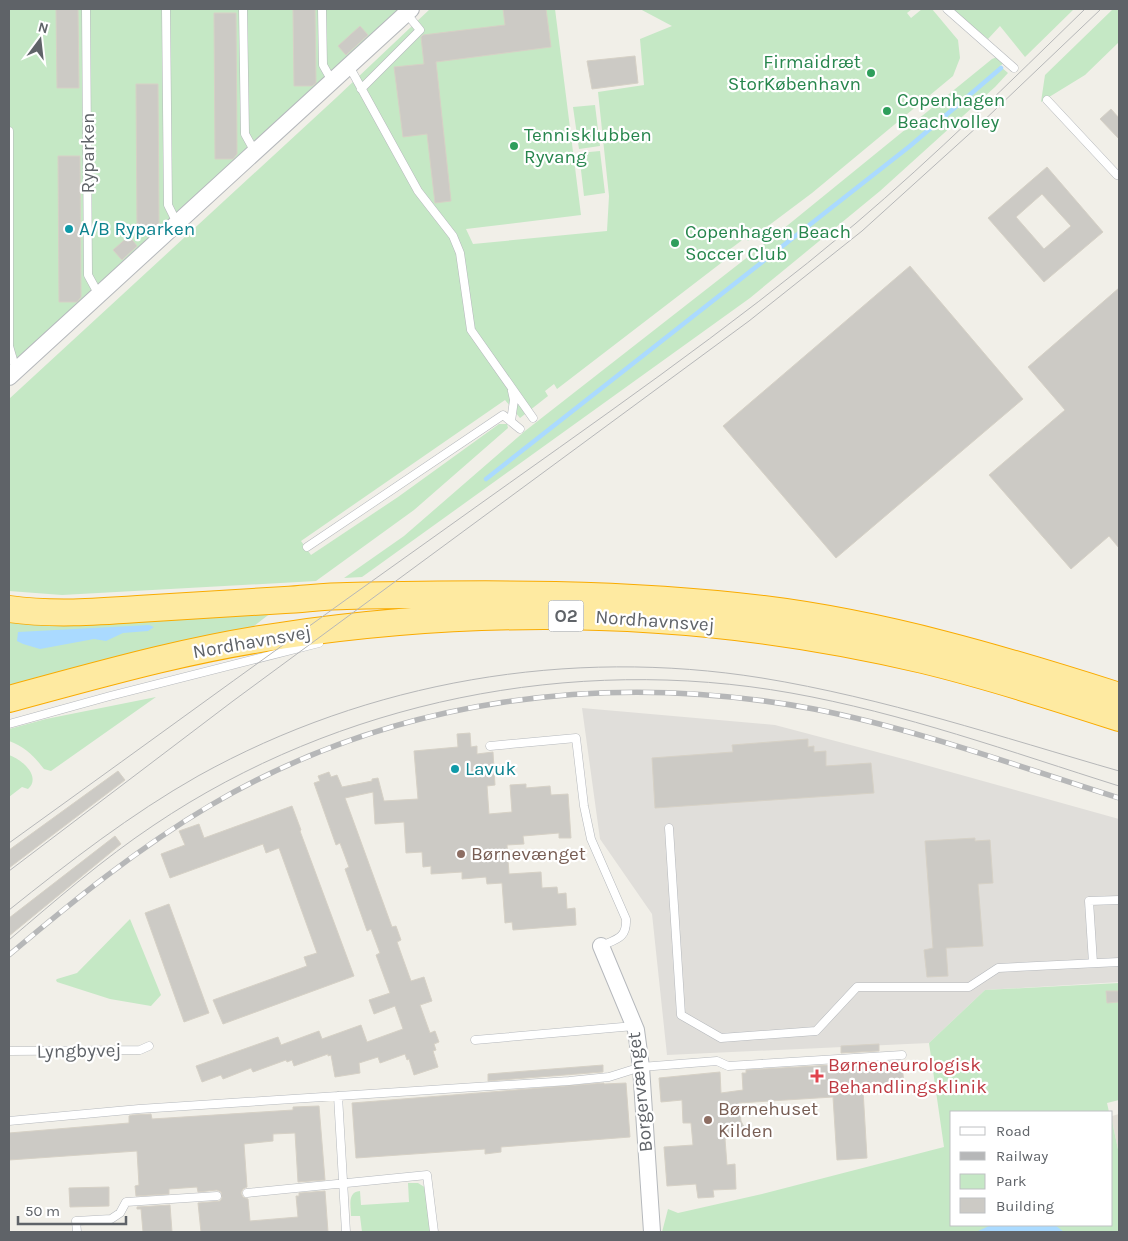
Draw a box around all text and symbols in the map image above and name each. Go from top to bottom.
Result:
north arrow [15,15,65,65]
text: N [36,18,50,37]
place label: Firmaidræt StorKøbenhavn [728,51,861,95]
marker: Firmaidræt StorKøbenhavn [865,67,877,79]
place label: Copenhagen Beachvolley [897,89,1005,133]
marker: Copenhagen Beachvolley [881,105,893,117]
street label: Ryparken [77,113,99,193]
place label: Tennisklubben Ryvang [524,124,652,168]
marker: Tennisklubben Ryvang [508,140,520,152]
place label: A/B Ryparken [79,218,195,240]
place label: Copenhagen Beach Soccer Club [685,221,851,265]
marker: A/B Ryparken [63,223,75,235]
marker: Copenhagen Beach Soccer Club [669,237,681,249]
road number: O2 [548,600,584,632]
street label: Nordhavnsvej [595,606,715,636]
street label: Nordhavnsvej [191,621,313,663]
place label: Lavuk [465,758,516,780]
marker: Lavuk [449,763,461,775]
place label: Børnevænget [471,843,586,865]
marker: Børnevænget [455,848,467,860]
street label: Borgervænget [623,1031,657,1153]
street label: Lyngbyvej [36,1039,122,1063]
place label: Børneneurologisk Behandlingsklinik [828,1054,987,1098]
marker: Børneneurologisk Behandlingsklinik [810,1069,824,1083]
place label: Børnehuset Kilden [718,1098,818,1142]
legend [950,1111,1113,1226]
marker: Børnehuset Kilden [702,1114,714,1126]
text: Road [996,1122,1031,1140]
text: Railway [996,1147,1048,1165]
text: Park [996,1172,1026,1190]
scale bar [18,1194,125,1226]
text: Building [996,1197,1054,1215]
text: 50 m [25,1202,60,1220]

